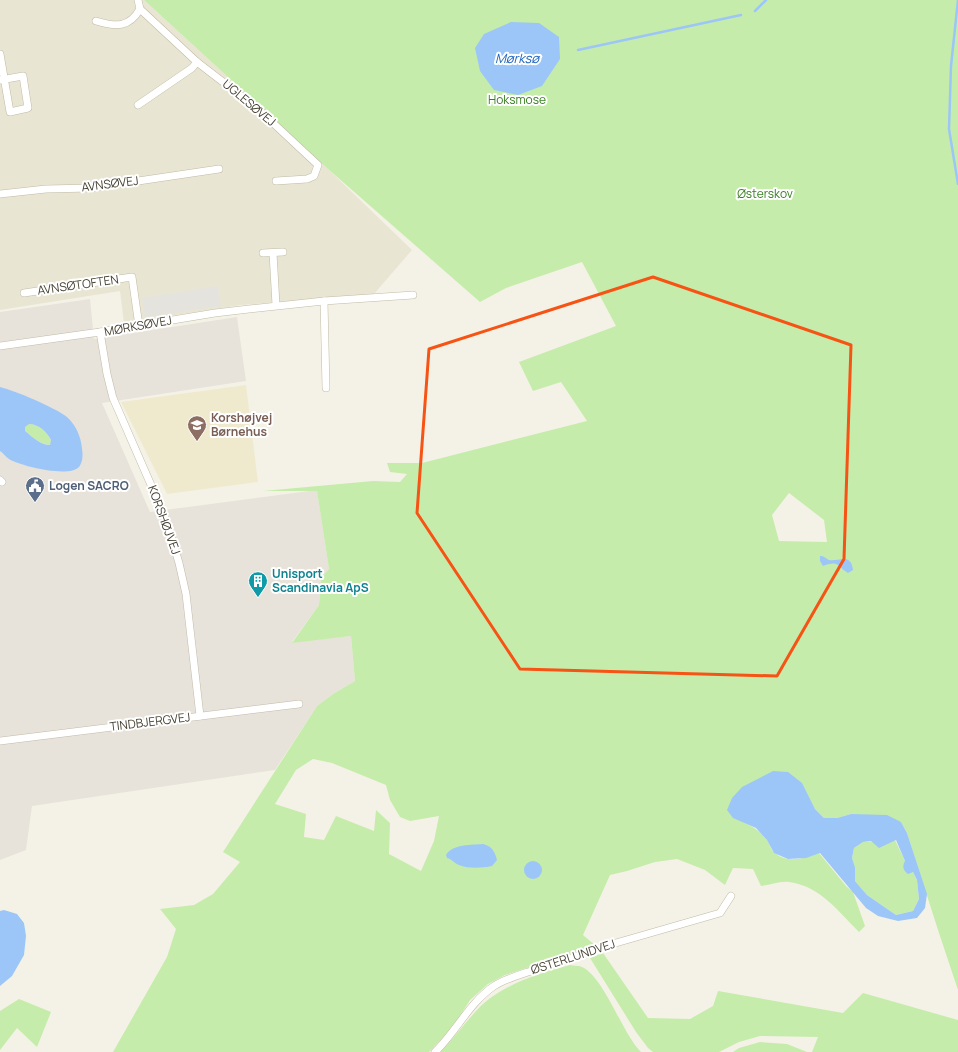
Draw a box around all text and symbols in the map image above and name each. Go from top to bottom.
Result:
water label: Mørksø [495,49,541,67]
street label: UGLESØVEJ [219,75,280,130]
park label: Hoksmose [488,91,546,108]
street label: AVNSØVEJ [80,172,140,195]
park label: Østerskov [737,185,793,202]
street label: AVNSØTOFTEN [36,270,120,299]
street label: MØRKSØVEJ [103,311,173,340]
place label: Korshøjvej Børnehus [211,409,272,440]
school or university icon: Korshøjvej Børnehus [186,414,208,442]
public building icon: Logen SACRO [24,475,46,503]
place label: Logen SACRO [49,477,129,494]
street label: KORSHØJVEJ [144,483,185,557]
place label: Unisport Scandinavia ApS [272,565,369,596]
building icon: Unisport Scandinavia ApS [247,570,269,598]
street label: TINDBJERGVEJ [109,708,191,735]
street label: ØSTERLUNDVEJ [528,935,617,978]

